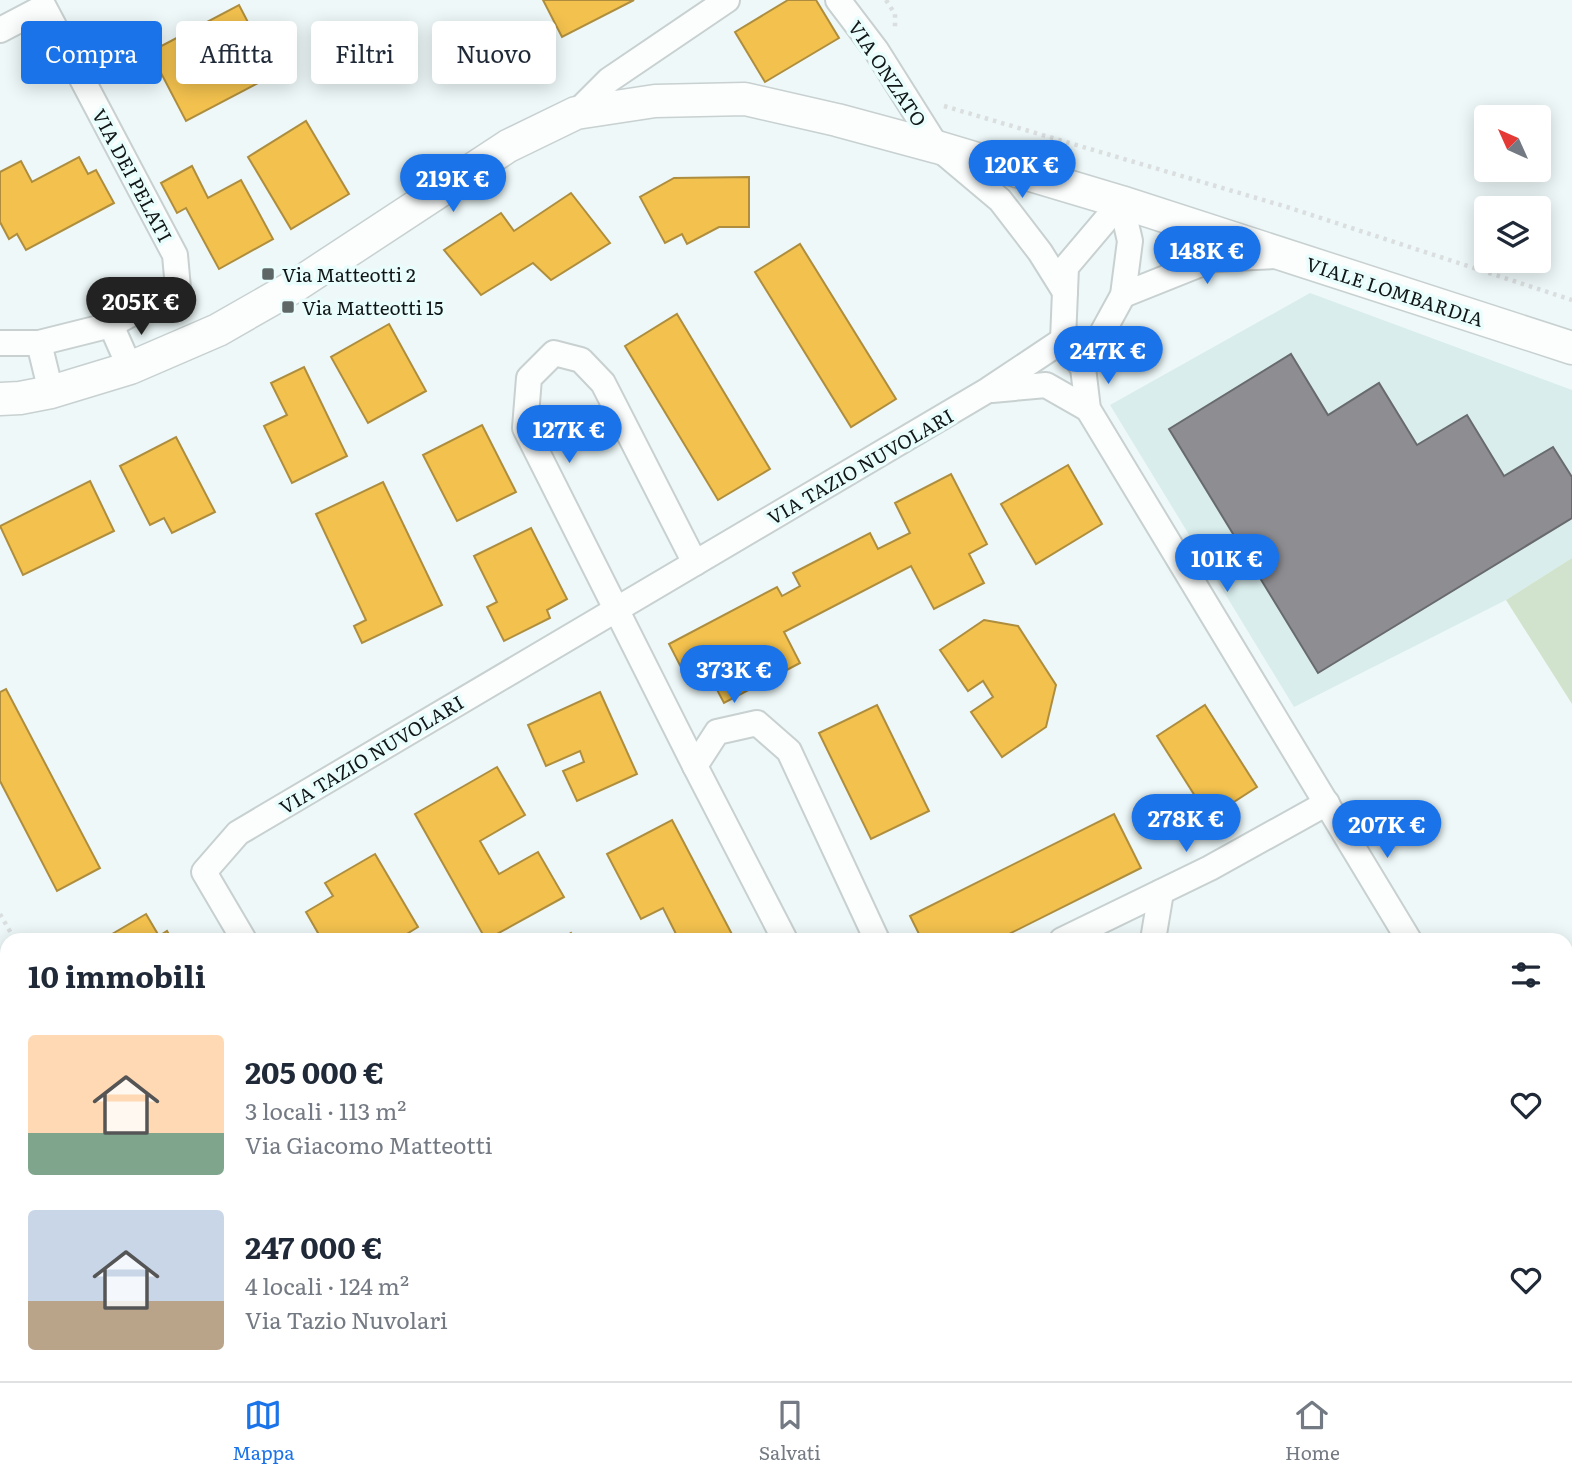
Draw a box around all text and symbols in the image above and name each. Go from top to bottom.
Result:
street label: VIA ONZATO [842,14,934,132]
chip: Compra [21,21,162,84]
chip: Affitta [176,21,297,84]
chip: Filtri [311,21,418,84]
chip: Nuovo [432,21,556,84]
street label: VIA DEI PELATI [86,103,180,247]
north arrow [1474,105,1550,182]
map controls [1474,105,1551,273]
pin: 120K € [965,140,1079,200]
text: 120K € [985,146,1059,180]
pin: 219K € [396,154,510,214]
text: 219K € [416,160,490,194]
button: layers [1474,196,1551,273]
pin: 148K € [1150,226,1264,286]
text: 148K € [1170,232,1244,266]
street label: VIALE LOMBARDIA [1303,249,1487,333]
place label: Via Matteotti 2 [282,260,416,288]
marker: Via Matteotti 2 [260,266,276,282]
pin: 205K € [84,278,198,337]
text: 205K € [102,283,180,317]
place label: Via Matteotti 15 [302,293,444,321]
marker: Via Matteotti 15 [280,299,296,315]
pin: 247K € [1051,326,1165,386]
text: 247K € [1070,332,1146,366]
street label: VIA TAZIO NUVOLARI [762,401,958,531]
pin: 127K € [512,406,626,465]
text: 127K € [533,411,605,445]
pin: 101K € [1170,534,1284,594]
text: 101K € [1191,540,1263,574]
pin: 373K € [677,646,791,705]
text: 373K € [696,651,772,685]
street label: VIA TAZIO NUVOLARI [273,688,469,820]
pin: 278K € [1129,794,1243,854]
text: 278K € [1148,800,1224,834]
pin: 207K € [1330,800,1444,860]
text: 207K € [1348,806,1426,840]
text: 10 immobili [28,953,206,997]
icon: filters [1507,956,1545,994]
text: 205 000 € [245,1049,384,1093]
icon: home [84,1063,168,1147]
icon: heart [1507,1086,1545,1124]
text: 3 locali · 113 m² [245,1093,406,1127]
text: Via Giacomo Matteotti [245,1127,492,1161]
text: 247 000 € [245,1224,383,1268]
icon: home [84,1238,168,1322]
icon: heart [1507,1261,1545,1299]
text: 4 locali · 124 m² [245,1268,409,1302]
text: Via Tazio Nuvolari [245,1302,448,1336]
tab: Mappa [232,1396,294,1466]
tab: Salvati [759,1396,821,1466]
tab: Home [1285,1396,1340,1466]

